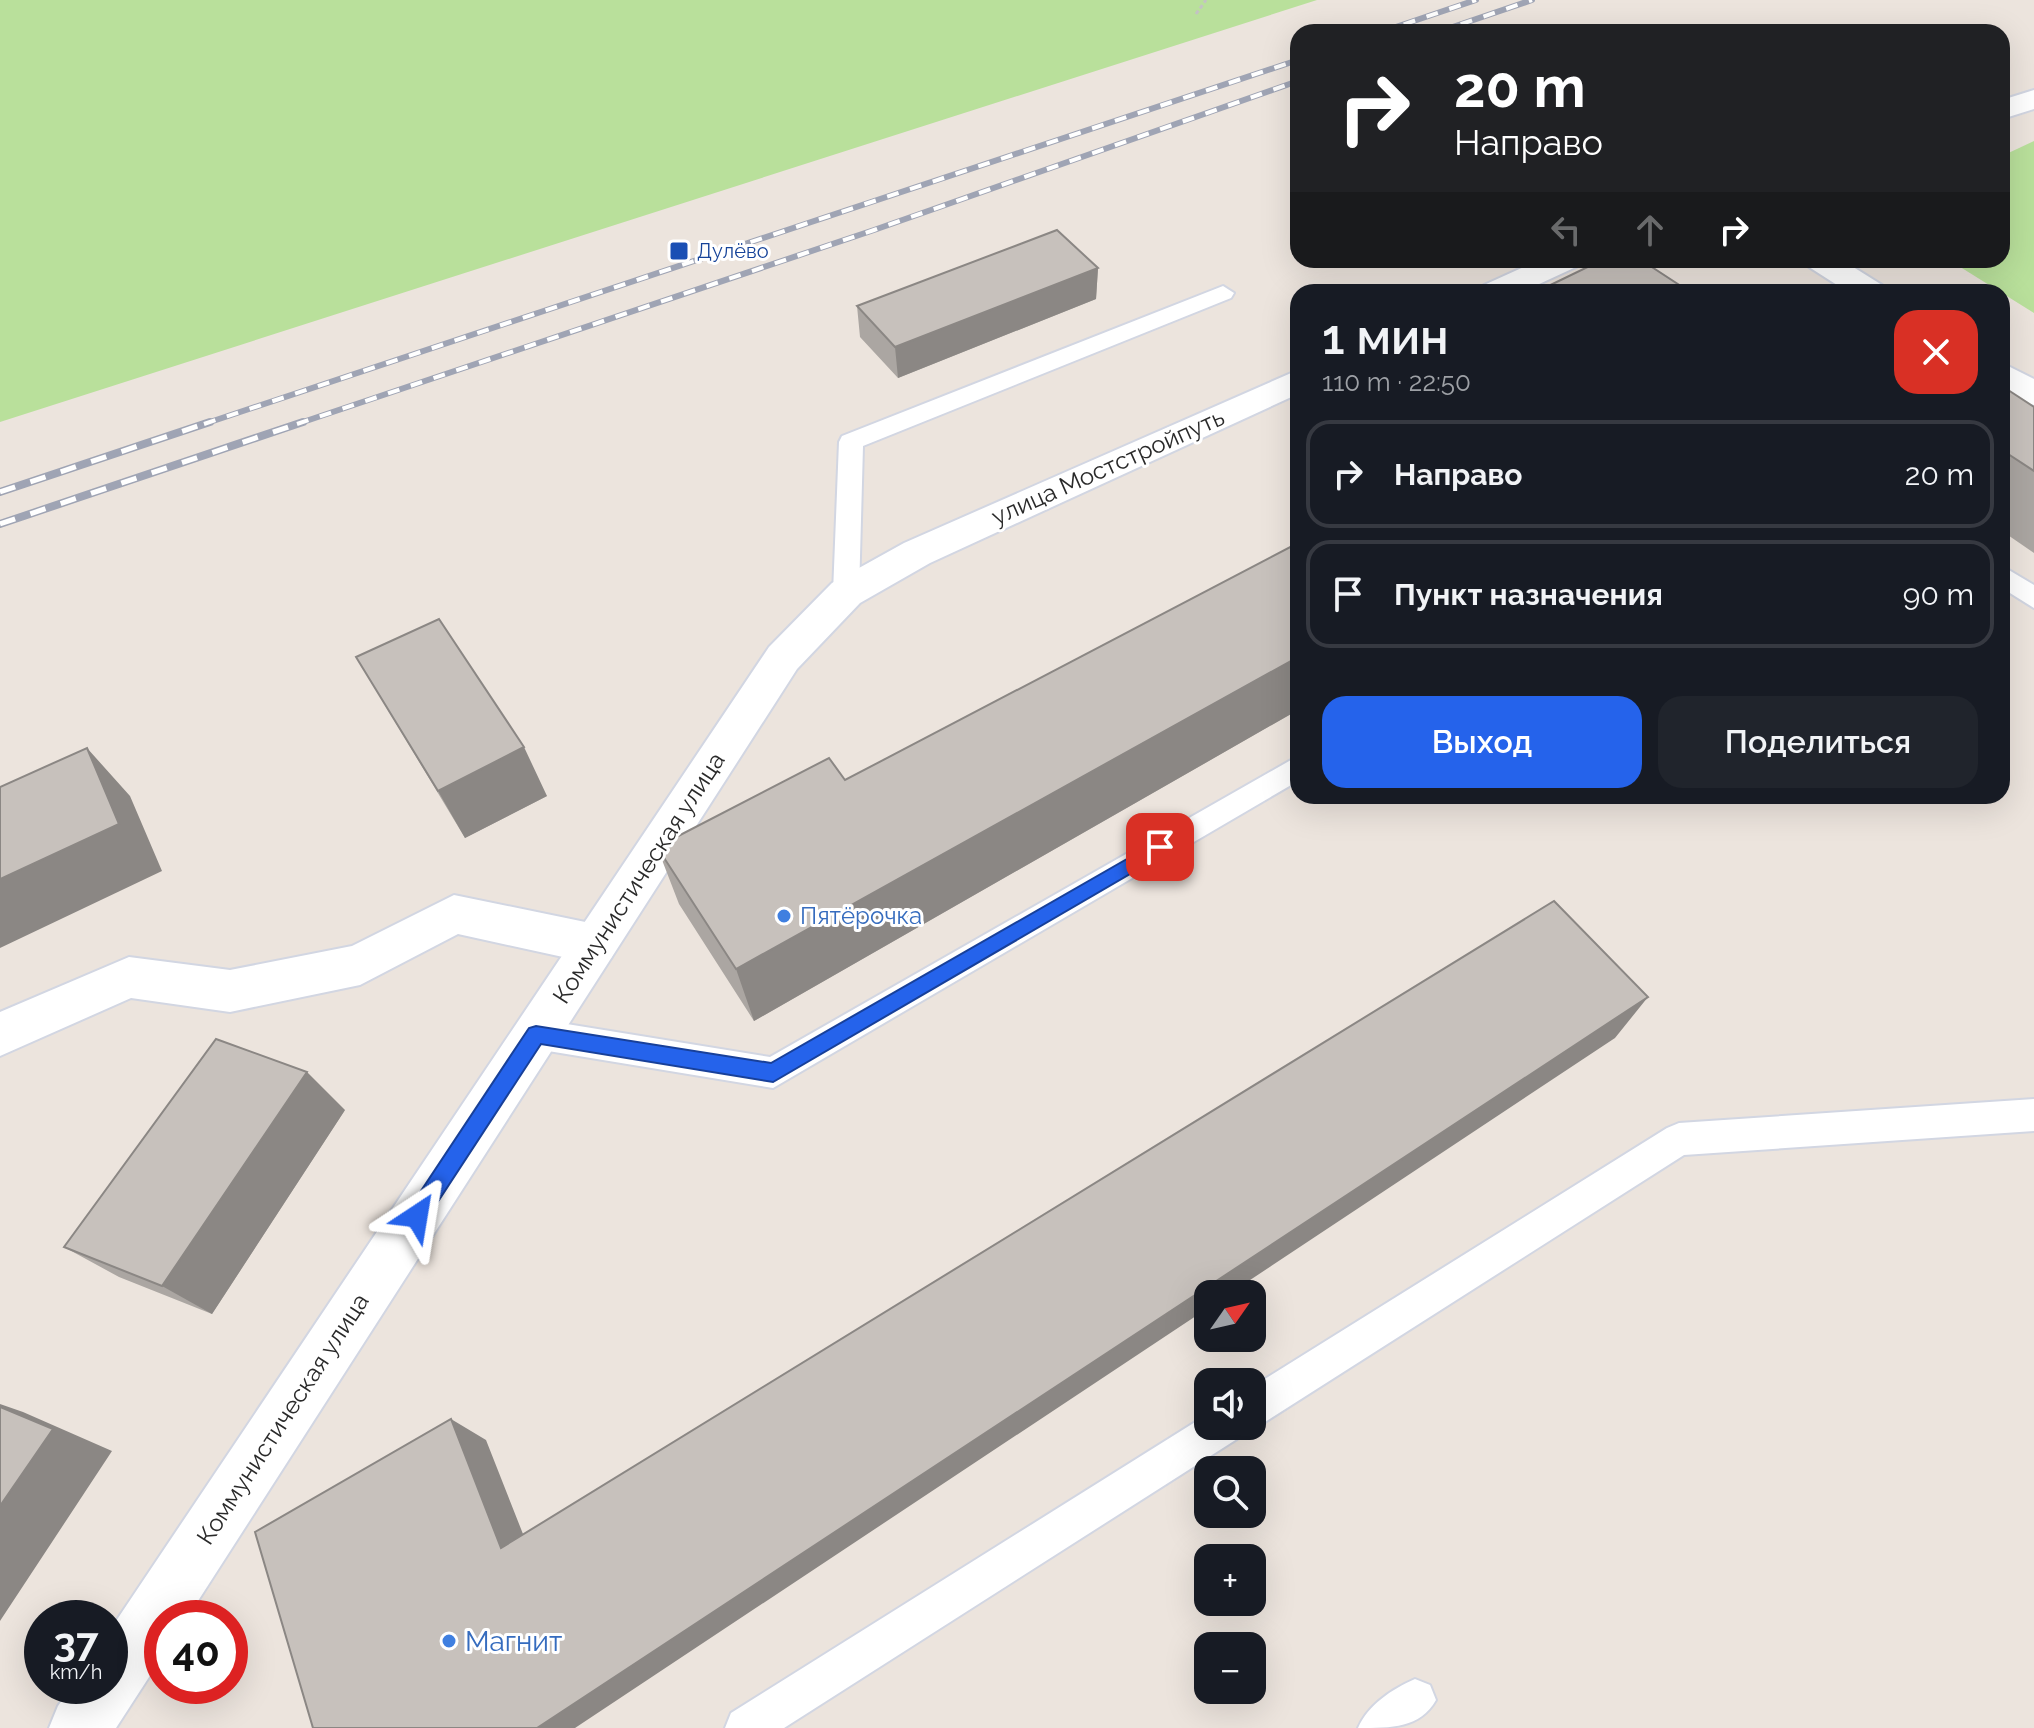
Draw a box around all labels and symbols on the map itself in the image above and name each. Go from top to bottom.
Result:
place label: Дулёво [697,239,769,263]
marker: Дулёво [668,240,690,262]
street label: улица Мостстройпуть [987,402,1229,531]
street label: Коммунистическая улица [546,747,731,1009]
pin [1126,813,1194,881]
place label: Пятёрочка [800,901,922,930]
marker: Пятёрочка [775,907,793,925]
position arrow [375,1174,459,1258]
north arrow [1194,1280,1266,1352]
street label: Коммунистическая улица [190,1288,375,1550]
speed limit sign: 40 [144,1600,248,1704]
place label: Магнит [465,1625,562,1658]
marker: Магнит [440,1632,458,1650]

